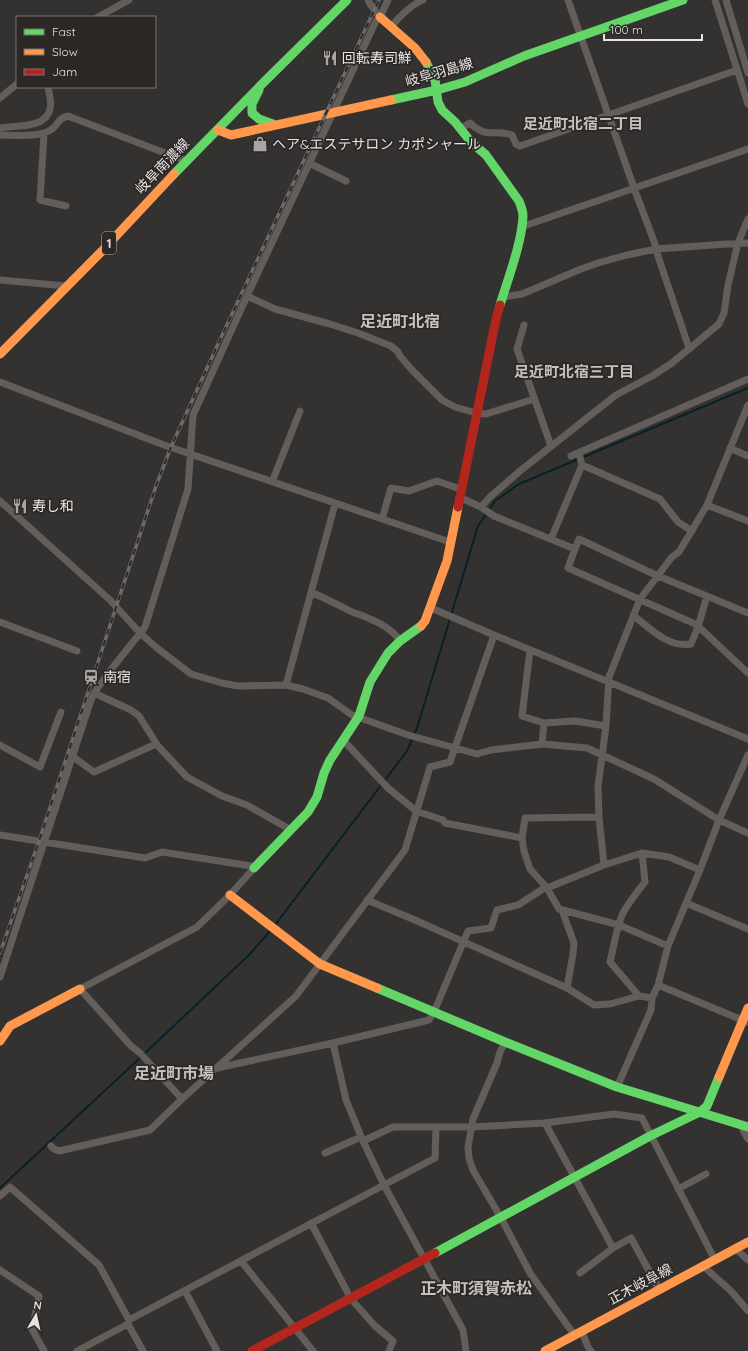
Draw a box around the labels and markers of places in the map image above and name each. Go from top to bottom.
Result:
restaurant icon: 回転寿司鮮 [321,49,339,67]
place label: 回転寿司鮮 [342,49,412,67]
shop icon: ヘア&エステサロン カポシャール [251,135,269,153]
place label: ヘア&エステサロン カポシャール [272,135,481,153]
restaurant icon: 寿し和 [11,497,29,515]
place label: 寿し和 [32,497,74,515]
station icon: 南宿 [82,668,100,686]
place label: 南宿 [103,668,131,686]

